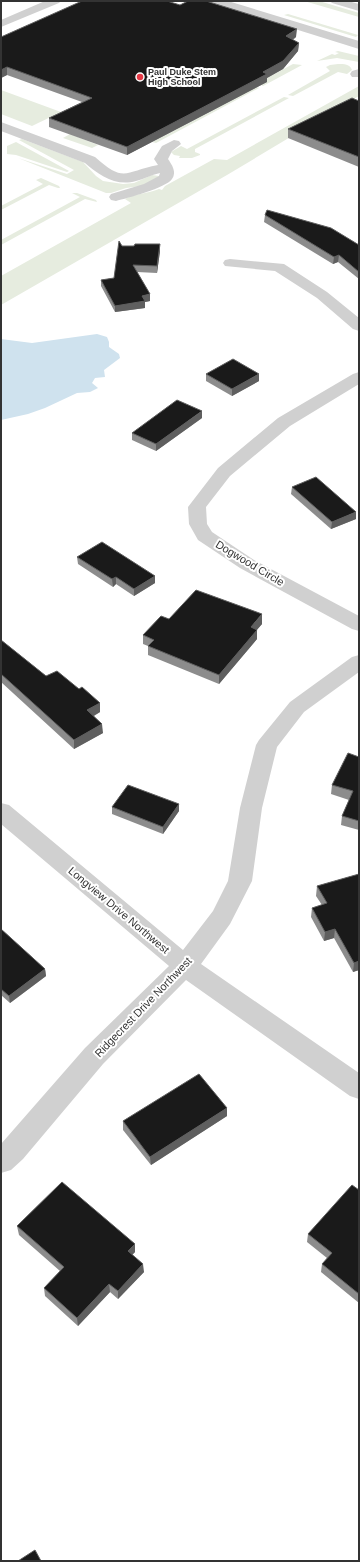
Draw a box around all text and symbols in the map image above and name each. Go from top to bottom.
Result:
place label: Paul Duke Stem High School [148,67,216,87]
marker: Paul Duke Stem High School [135,72,145,82]
street label: Dogwood Circle [214,538,286,588]
street label: Longview Drive Northwest [66,864,172,956]
street label: Ridgecrest Drive Northwest [92,955,194,1059]

